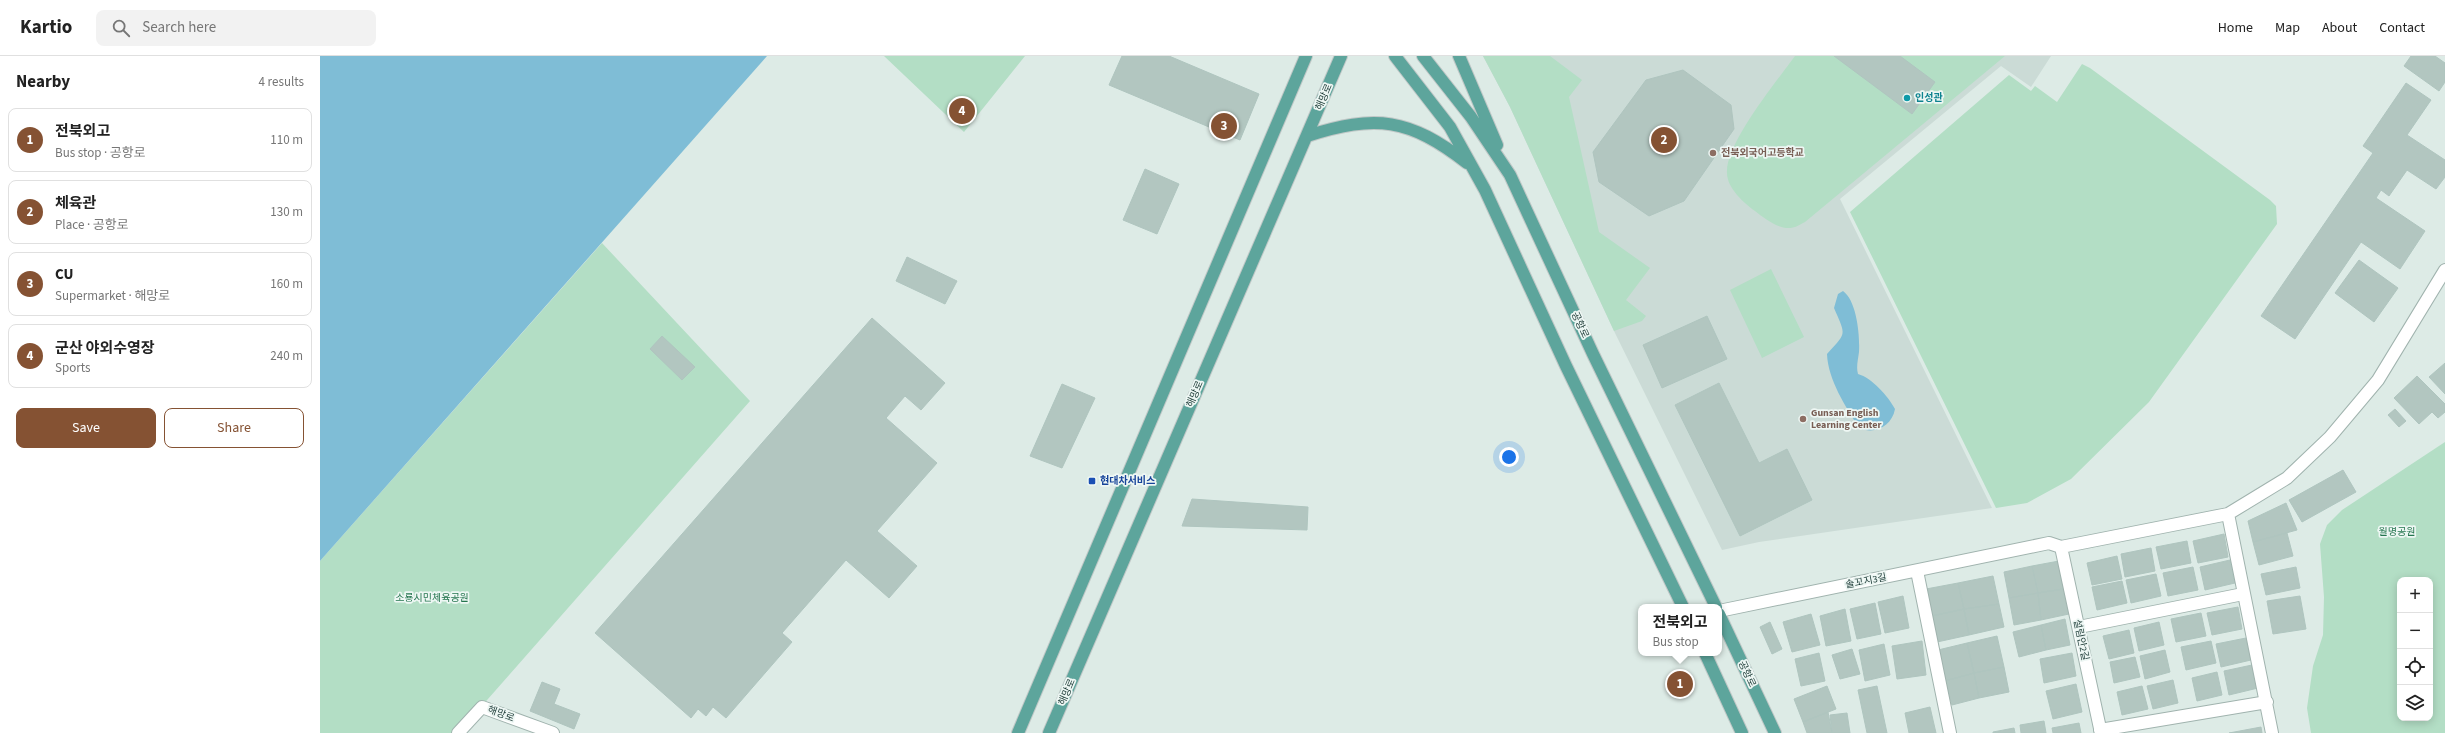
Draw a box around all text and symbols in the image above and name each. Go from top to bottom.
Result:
search box [96,10,376,46]
text: Kartio [20,14,72,41]
icon: search [110,17,132,39]
text: Search here [142,17,216,38]
text: Home [2218,18,2253,38]
text: Map [2275,18,2300,38]
text: About [2322,18,2357,38]
text: Contact [2379,18,2425,38]
text: Nearby [16,70,70,94]
text: 4 results [259,73,304,91]
street label: 해망로 [1312,82,1336,112]
place label: 인성관 [1915,91,1943,105]
marker: 인성관 [1902,93,1912,103]
pin: 4 [949,96,975,126]
pin: 3 [1211,111,1237,141]
text: 전북외고 [55,121,110,142]
pin: 2 [1651,125,1677,155]
text: 1 [27,131,33,149]
text: 110 m [270,131,303,149]
text: Bus stop · 공항로 [55,144,146,162]
place label: 전북외국어고등학교 [1721,146,1804,160]
marker: 전북외국어고등학교 [1708,148,1718,158]
text: 체육관 [55,193,96,214]
text: 2 [27,203,33,221]
text: 130 m [270,203,303,221]
text: Place · 공항로 [55,216,129,234]
text: CU [55,264,73,285]
text: 3 [27,275,33,293]
text: 160 m [270,275,303,293]
text: Supermarket · 해망로 [55,287,170,305]
street label: 공항로 [1568,310,1592,340]
text: 군산 야외수영장 [55,338,155,359]
text: 4 [27,347,33,365]
text: 240 m [270,347,303,365]
text: Sports [55,359,90,377]
street label: 해망로 [1183,379,1207,409]
place label: Gunsan English Learning Center [1811,406,1881,432]
button: Save [16,408,156,448]
button: Share [164,408,304,448]
marker: Gunsan English Learning Center [1798,414,1808,424]
your location [1499,447,1519,467]
place label: 현대차서비스 [1100,474,1155,488]
marker: 현대차서비스 [1087,476,1097,486]
park label: 월명공원 [2379,525,2415,539]
street label: 솔꼬지3길 [1844,570,1888,592]
map controls [2397,577,2433,721]
button: + [2397,577,2433,613]
park label: 소룡시민체육공원 [395,591,469,605]
popup [1638,604,1722,656]
text: 전북외고 [1652,612,1708,633]
button: − [2397,613,2433,649]
street label: 설림안2길 [2070,618,2092,662]
text: Bus stop [1652,633,1699,651]
button: locate [2397,649,2433,685]
street label: 공항로 [1735,659,1759,689]
pin: 1 [1667,669,1693,699]
street label: 해망로 [1055,677,1079,707]
button: layers [2397,685,2433,721]
street label: 해망로 [486,703,516,725]

